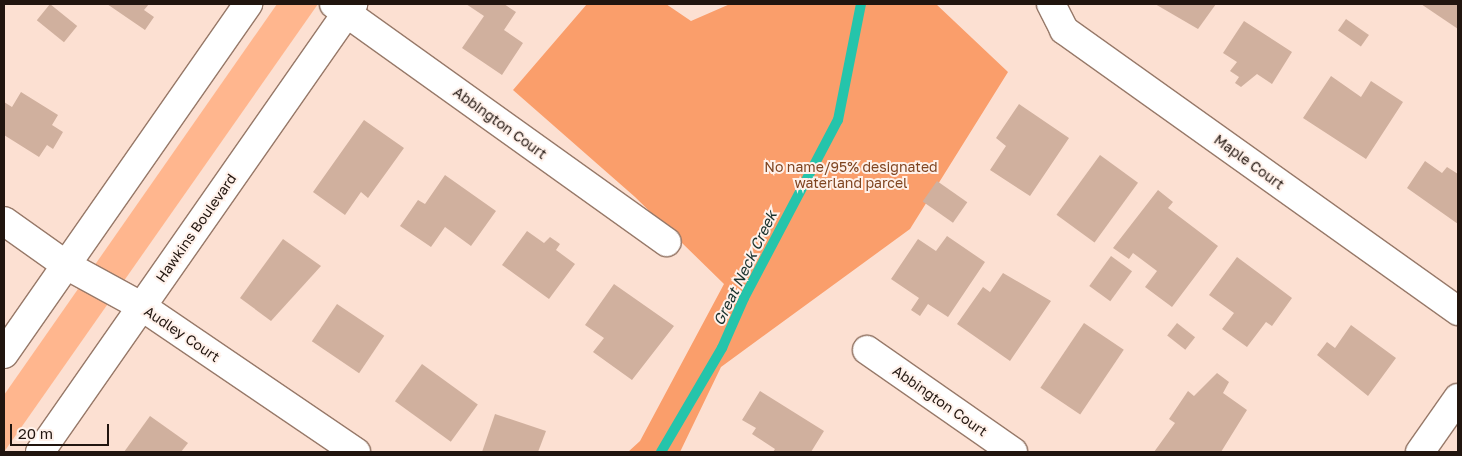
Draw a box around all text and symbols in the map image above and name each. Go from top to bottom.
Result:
street label: Abbington Court [450,83,550,163]
street label: Maple Court [1211,131,1287,193]
park label: No name/95% designated waterland parcel [764,159,938,192]
street label: Hawkins Boulevard [152,170,240,286]
water label: Great Neck Creek [709,208,781,328]
street label: Audley Court [141,303,223,365]
street label: Abbington Court [890,362,990,440]
scale bar [12,414,111,446]
text: 20 m [18,424,53,442]

